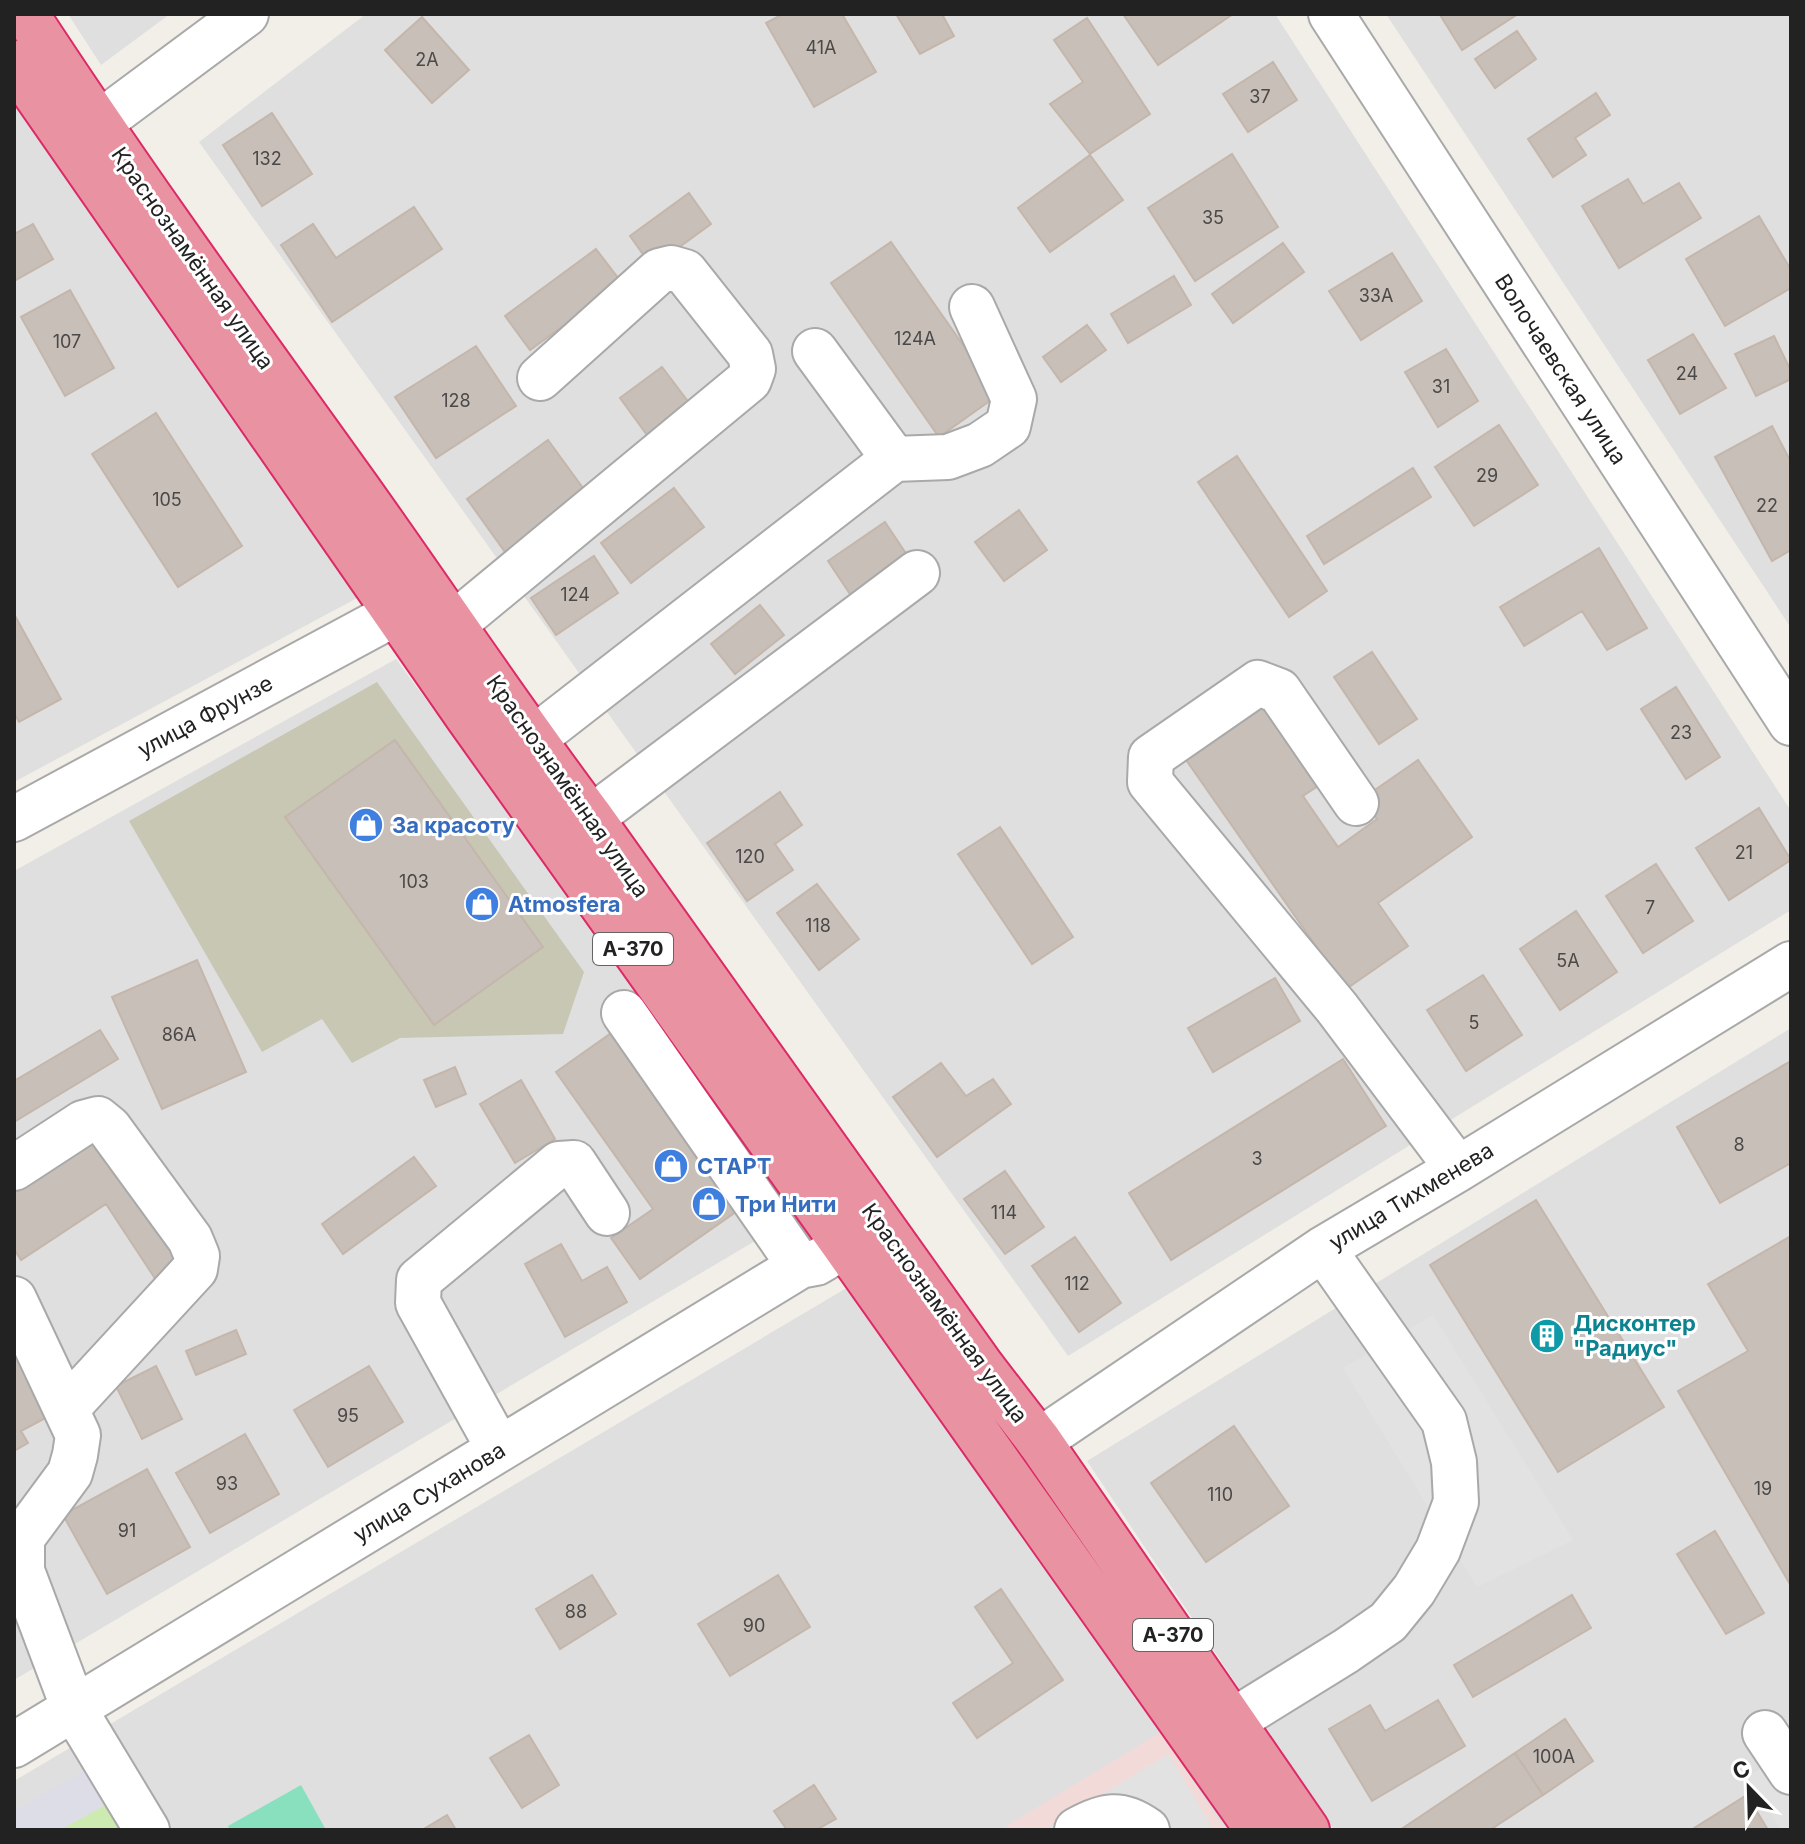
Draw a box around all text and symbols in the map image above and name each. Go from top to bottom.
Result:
house number: 41А [805,37,837,58]
house number: 2А [415,49,439,70]
house number: 37 [1249,86,1271,107]
street label: Краснознамённая улица [106,142,280,374]
house number: 132 [252,148,282,169]
house number: 35 [1202,207,1224,228]
street label: Волочаевская улица [1490,269,1632,469]
house number: 33А [1359,285,1393,306]
house number: 124А [894,328,936,349]
house number: 107 [53,331,81,352]
house number: 24 [1676,363,1698,384]
house number: 31 [1432,376,1450,397]
house number: 128 [441,390,471,411]
house number: 29 [1476,465,1498,486]
house number: 105 [152,489,182,510]
house number: 22 [1756,495,1778,516]
house number: 124 [560,584,590,605]
street label: улица Фрунзе [133,670,277,762]
street label: Краснознамённая улица [481,670,655,902]
house number: 23 [1670,722,1692,743]
shop icon: За красоту [347,806,385,844]
place label: За красоту [392,812,515,838]
house number: 21 [1735,842,1753,863]
house number: 120 [735,846,765,867]
house number: 103 [399,871,429,892]
shop icon: Atmosfera [463,885,501,923]
place label: Atmosfera [508,891,621,917]
house number: 7 [1645,897,1655,918]
house number: 118 [805,915,831,936]
road number: А-370 [593,933,673,965]
house number: 5А [1556,950,1580,971]
house number: 5 [1469,1012,1479,1033]
house number: 86А [162,1024,196,1045]
house number: 8 [1733,1134,1745,1155]
street label: улица Тихменева [1324,1137,1498,1255]
shop icon: СТАРТ [652,1147,690,1185]
house number: 3 [1251,1148,1263,1169]
place label: СТАРТ [697,1153,771,1179]
shop icon: Три Нити [690,1185,728,1223]
place label: Три Нити [735,1191,836,1217]
street label: Краснознамённая улица [857,1198,1033,1428]
house number: 114 [991,1202,1017,1223]
house number: 112 [1064,1273,1090,1294]
place label: Дисконтер "Радиус" [1573,1310,1696,1361]
building icon: Дисконтер "Радиус" [1528,1317,1566,1355]
house number: 95 [337,1405,359,1426]
street label: улица Суханова [348,1436,510,1548]
house number: 93 [216,1473,238,1494]
house number: 19 [1754,1478,1772,1499]
house number: 110 [1207,1484,1233,1505]
house number: 91 [118,1520,136,1541]
house number: 88 [565,1601,587,1622]
house number: 90 [743,1615,765,1636]
road number: А-370 [1133,1619,1213,1651]
house number: 100А [1533,1746,1575,1767]
north arrow [1709,1748,1789,1828]
text: С [1729,1754,1754,1785]

